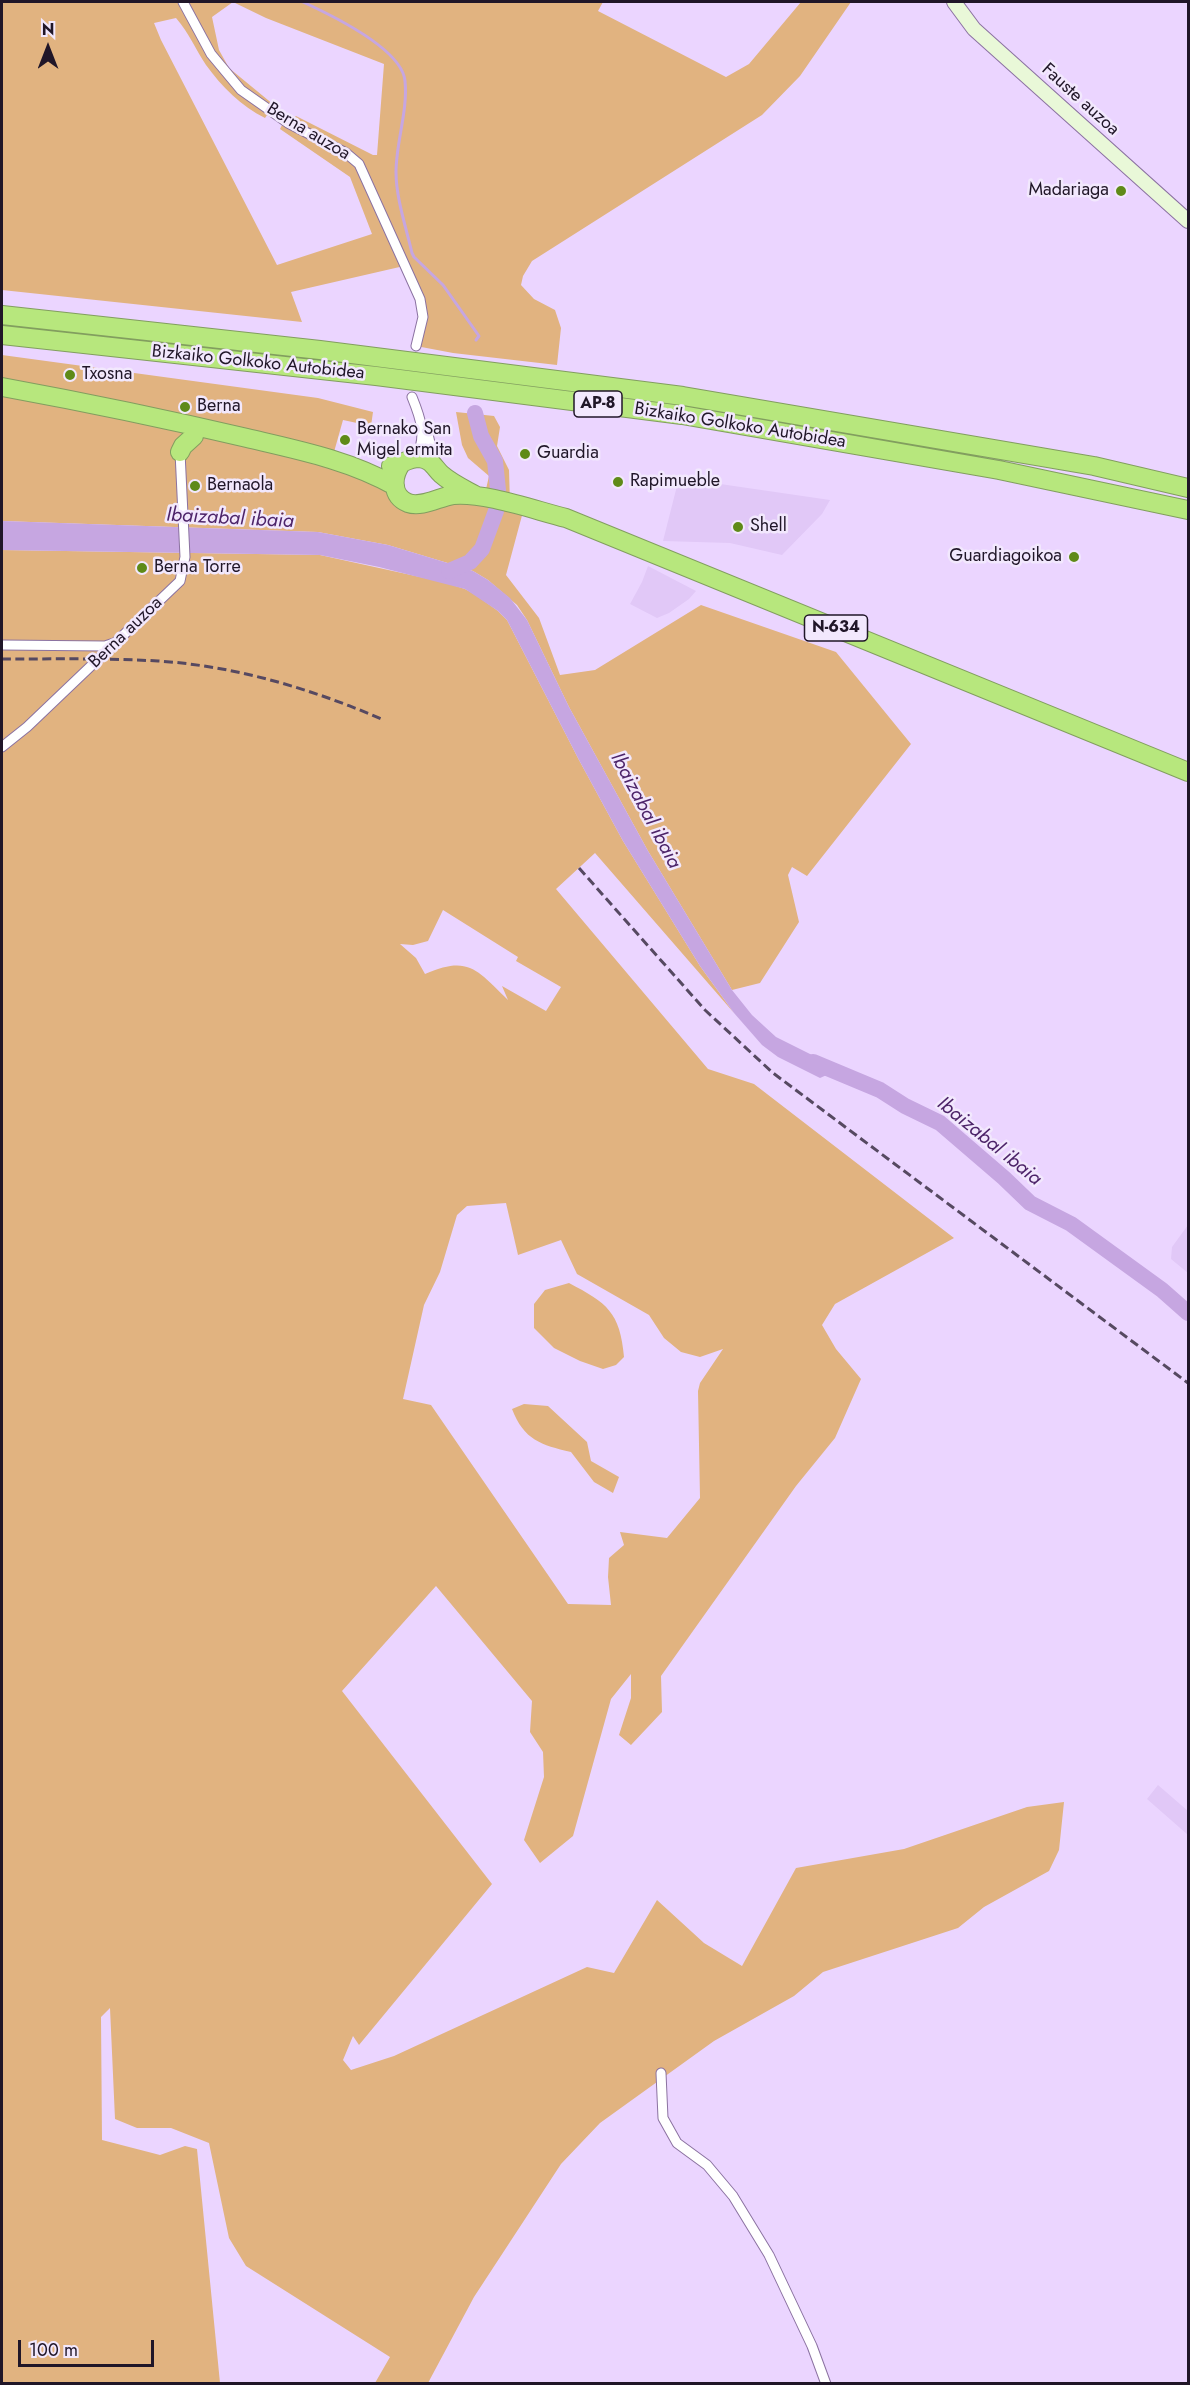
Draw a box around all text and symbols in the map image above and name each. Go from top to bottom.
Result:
north arrow [18,18,78,78]
text: N [42,18,54,41]
street label: Fauste auzoa [1037,59,1123,141]
street label: Berna auzoa [262,99,354,165]
place label: Madariaga [1028,180,1109,202]
marker: Madariaga [1114,184,1128,198]
street label: Bizkaiko Golkoko Autobidea [151,341,365,385]
place label: Txosna [82,364,132,386]
marker: Txosna [63,368,77,382]
road number: AP-8 [574,391,622,417]
place label: Berna [197,396,241,418]
street label: Bizkaiko Golkoko Autobidea [633,399,847,453]
marker: Berna [178,400,192,414]
place label: Bernako San Migel ermita [357,419,452,462]
marker: Bernako San Migel ermita [338,433,352,447]
place label: Guardia [537,443,599,465]
marker: Guardia [518,447,532,461]
place label: Rapimueble [630,471,720,493]
place label: Bernaola [207,475,273,497]
marker: Rapimueble [611,475,625,489]
marker: Bernaola [188,479,202,493]
water label: Ibaizabal ibaia [166,504,294,534]
place label: Shell [750,516,787,538]
marker: Shell [731,520,745,534]
place label: Guardiagoikoa [949,546,1062,568]
marker: Guardiagoikoa [1067,550,1081,564]
place label: Berna Torre [154,557,241,579]
marker: Berna Torre [135,561,149,575]
street label: Berna auzoa [85,593,167,673]
road number: N-634 [804,615,868,641]
water label: Ibaizabal ibaia [604,749,686,873]
water label: Ibaizabal ibaia [932,1092,1046,1192]
scale bar [21,2328,158,2366]
text: 100 m [29,2337,78,2363]

